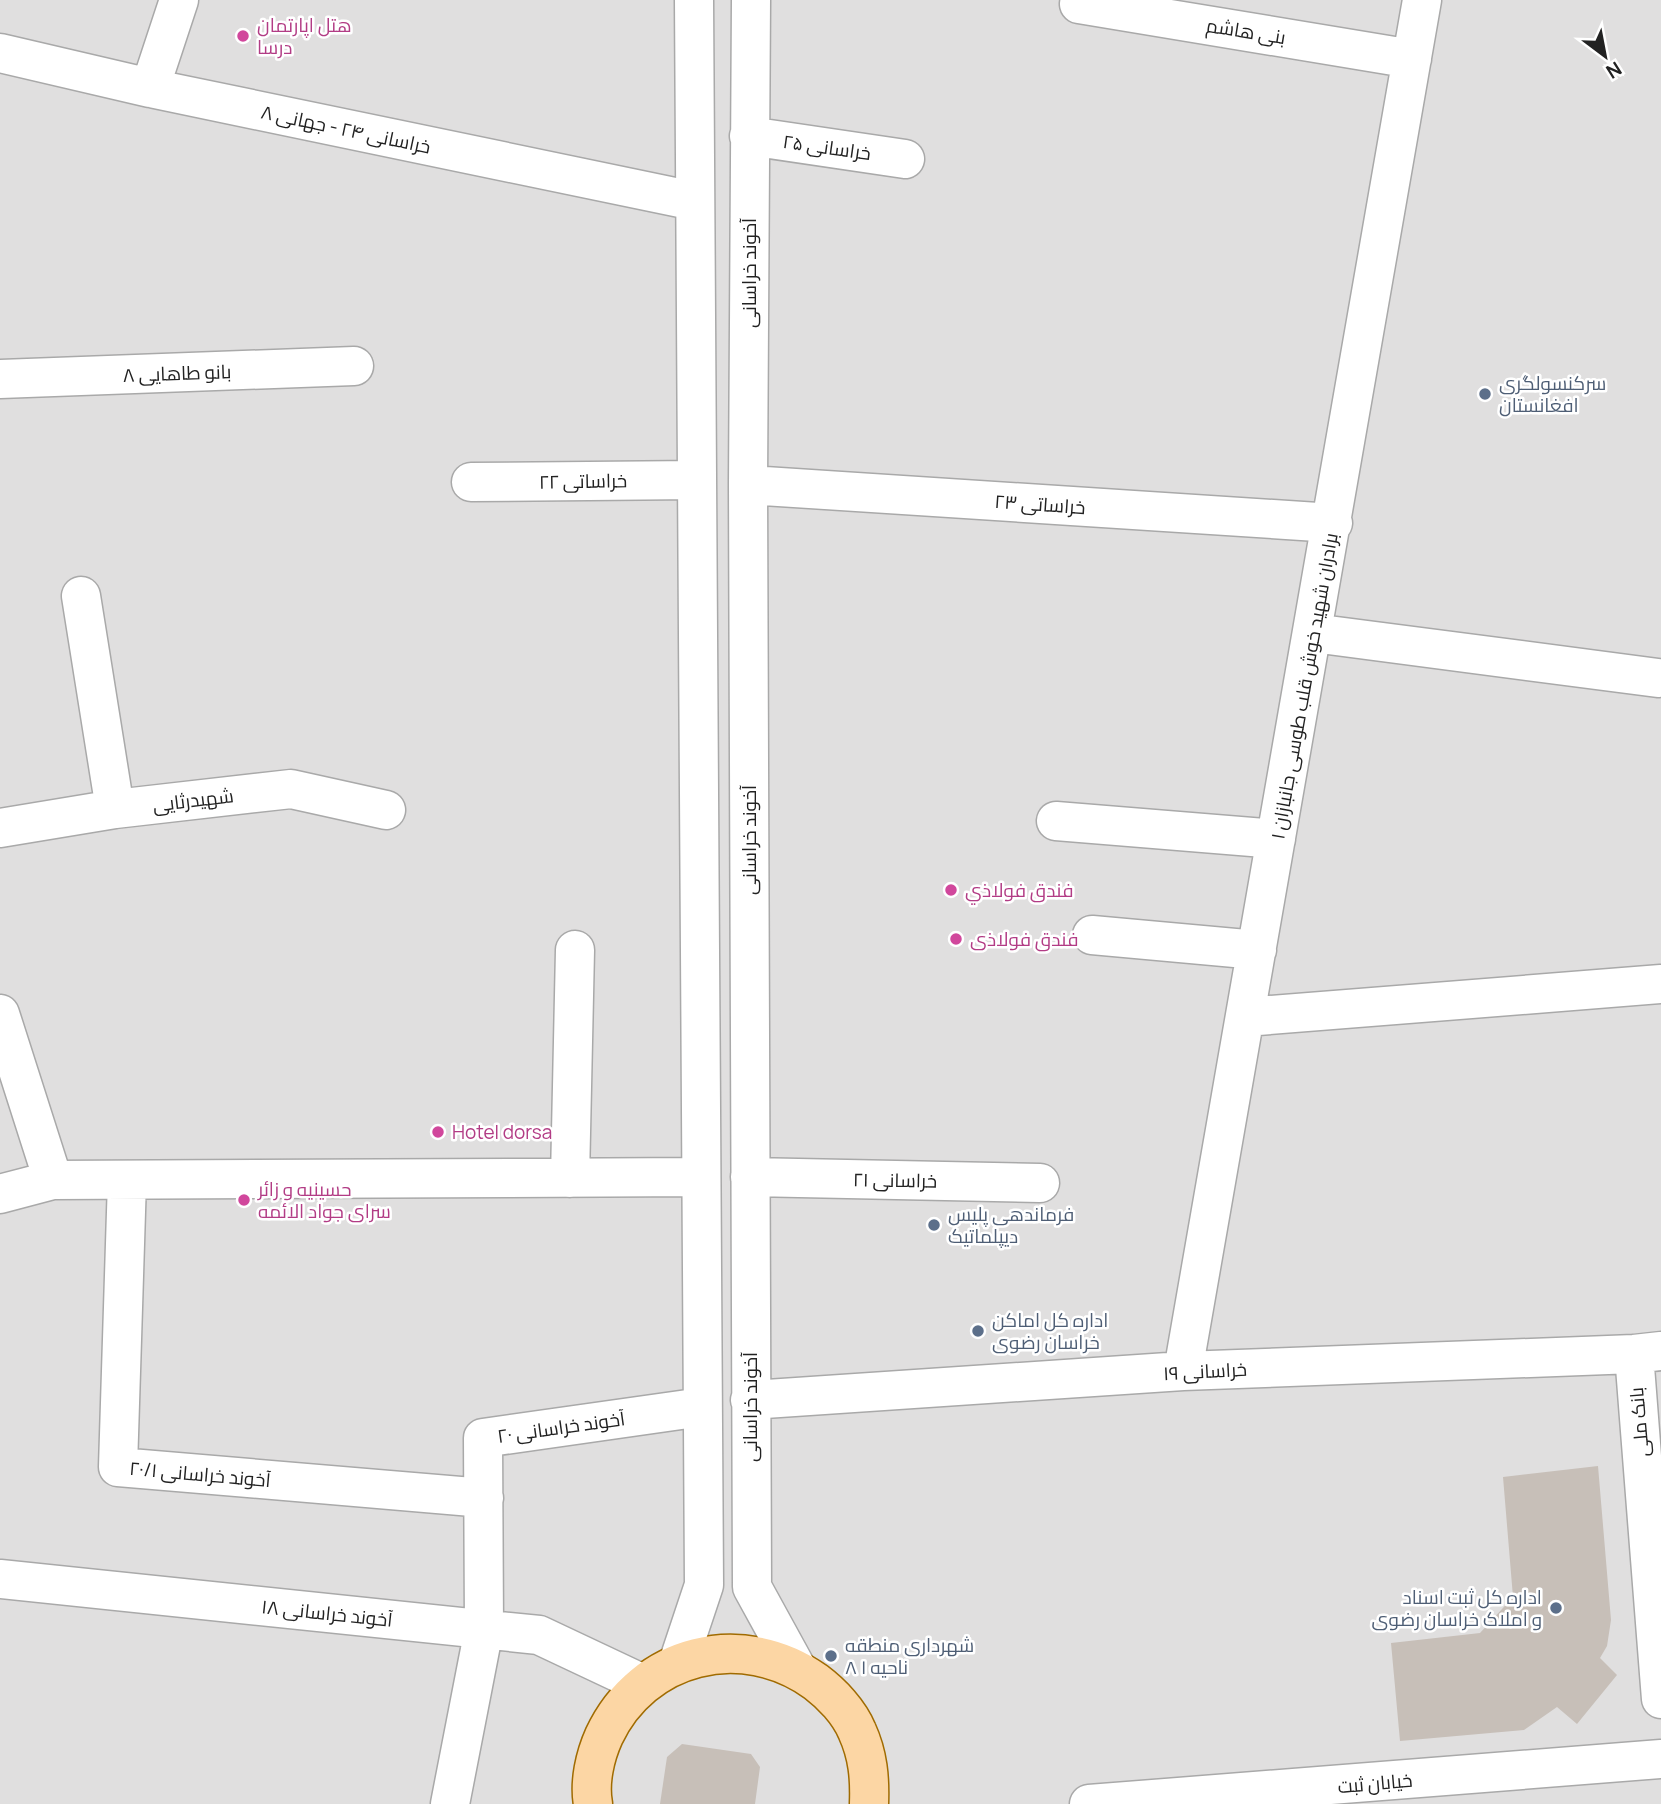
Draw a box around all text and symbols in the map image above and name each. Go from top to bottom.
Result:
place label: هتل اپارتمان درسا [257,12,352,60]
street label: بنی هاشم [1204,12,1288,51]
north arrow [1570,21,1640,91]
marker: هتل اپارتمان درسا [235,28,251,44]
text: N [1601,56,1627,85]
street label: خراسانی ۲۴ - جهانی ۸ [259,98,433,160]
street label: خراسانی ۲۵ [781,128,873,166]
street label: آخوند خراسانی [736,218,762,328]
street label: بانو طاهایی ۸ [122,358,232,388]
place label: سرکنسولگری افغانستان [1499,370,1606,418]
marker: سرکنسولگری افغانستان [1477,386,1493,402]
street label: خراساتی ۲۲ [539,467,627,495]
street label: خراساتی ۲۳ [994,488,1086,520]
street label: برادران شهید خوش قلب طوسی جانبازان ۱ [1264,531,1344,841]
street label: شهیدرثایی [151,782,235,818]
street label: آخوند خراسانی [736,785,762,895]
place label: فندق فولاذي [965,877,1073,905]
marker: فندق فولاذي [943,882,959,898]
place label: فندق فولاذی [970,926,1078,952]
marker: فندق فولاذی [948,931,964,947]
place label: Hotel dorsa [452,1119,552,1145]
marker: Hotel dorsa [430,1124,446,1140]
street label: خراسانی ۲۱ [853,1166,937,1194]
place label: حسینیه و زائر سرای جواد الائمه [257,1176,391,1224]
marker: حسینیه و زائر سرای جواد الائمه [236,1192,252,1208]
place label: فرماندهی پلیس دیپلماتیک [948,1201,1074,1249]
marker: فرماندهی پلیس دیپلماتیک [926,1217,942,1233]
place label: اداره کل اماکن خراسان رضوی [992,1307,1108,1355]
marker: اداره کل اماکن خراسان رضوی [970,1323,986,1339]
street label: آخوند خراسانی [737,1352,763,1462]
street label: خراسانی ۱۹ [1162,1356,1248,1386]
street label: بانک ملی [1623,1386,1655,1458]
street label: آخوند خراسانی ۲۰ [495,1405,627,1449]
street label: آخوند خراسانی ۲۰/۱ [128,1455,272,1493]
place label: اداره کل ثبت اسناد و املاک خراسان رضوی [1371,1584,1542,1632]
street label: آخوند خراسانی ۱۸ [260,1593,394,1633]
marker: اداره کل ثبت اسناد و املاک خراسان رضوی [1548,1600,1564,1616]
place label: شهرداری منطقه ۸ ناحیه ۱ [845,1632,974,1680]
marker: شهرداری منطقه ۸ ناحیه ۱ [823,1648,839,1664]
street label: خیابان ثبت [1336,1767,1414,1799]

